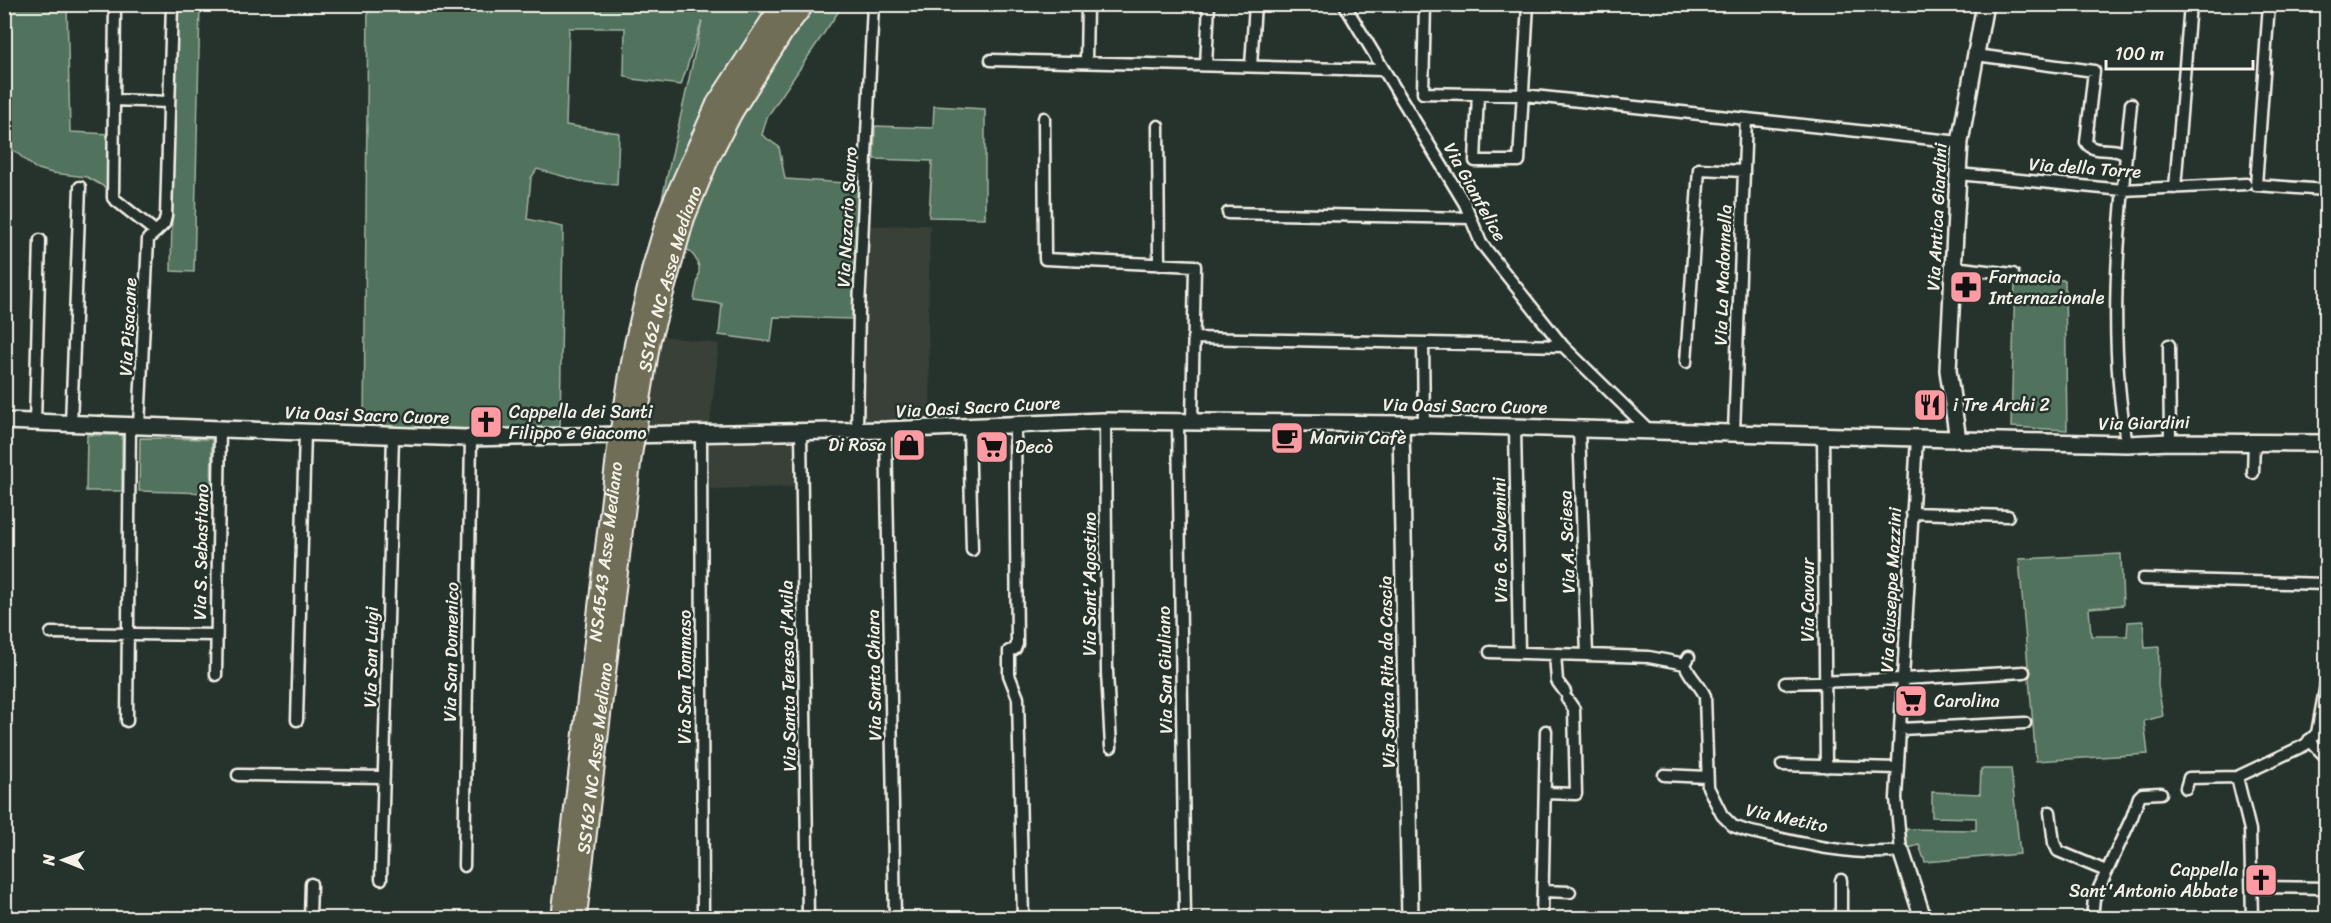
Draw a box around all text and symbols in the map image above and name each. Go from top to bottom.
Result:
scale bar [2106,33,2253,71]
text: 100 m [2115,38,2164,70]
street label: Via Gianfelice [1434,136,1516,248]
street label: Via Antica Giardini [1917,141,1957,292]
street label: Via Nazario Sauro [827,146,867,288]
street label: Via della Torre [2028,148,2143,188]
street label: SS162 NC Asse Mediano [629,181,712,374]
street label: Via La Madonnella [1705,204,1741,346]
place label: Farmacia Internazionale [1988,261,2105,314]
pharmacy icon: Farmacia Internazionale [1948,269,1984,305]
street label: Via Pisacane [109,277,147,377]
street label: Via Oasi Sacro Cuore [895,387,1061,427]
restaurant icon: i Tre Archi 2 [1912,387,1948,423]
street label: Via Oasi Sacro Cuore [1383,389,1548,423]
place label: i Tre Archi 2 [1953,389,2050,421]
street label: Via Oasi Sacro Cuore [284,396,450,434]
place label: Cappella dei Santi Filippo e Giacomo [509,396,654,449]
church icon: Cappella dei Santi Filippo e Giacomo [468,404,504,440]
street label: Via Giardini [2098,406,2191,440]
cafe icon: Marvin Cafè [1269,420,1305,456]
place label: Marvin Cafè [1310,422,1406,454]
shop icon: Di Rosa [891,427,927,463]
place label: Di Rosa [828,429,886,461]
supermarket icon: Decò [974,429,1010,465]
place label: Decò [1015,431,1053,463]
street label: NSA543 Asse Mediano [579,460,632,643]
street label: Via G. Salvemini [1483,476,1517,603]
street label: Via S. Sebastiano [184,484,218,620]
street label: Via A. Sciesa [1549,490,1585,594]
street label: Via Giuseppe Mazzini [1871,505,1911,674]
street label: Via Sant'Agostino [1074,512,1106,656]
street label: Via Cavour [1792,556,1824,642]
street label: Via Santa Rita da Cascia [1369,576,1405,768]
street label: Via Santa Teresa d'Avila [770,580,806,772]
street label: Via San Domenico [434,582,468,722]
street label: Via San Luigi [354,605,388,708]
street label: Via San Giuliano [1148,606,1182,734]
street label: Via Santa Chiara [857,609,891,741]
street label: Via San Tommaso [669,610,701,744]
street label: SS162 NC Asse Mediano [568,660,622,856]
supermarket icon: Carolina [1893,683,1929,719]
place label: Carolina [1934,685,2000,717]
street label: Via Metito [1743,794,1831,842]
north arrow [33,830,93,890]
text: N [34,853,63,867]
place label: Cappella Sant'Antonio Abbate [2069,854,2238,907]
church icon: Cappella Sant'Antonio Abbate [2243,862,2279,898]

